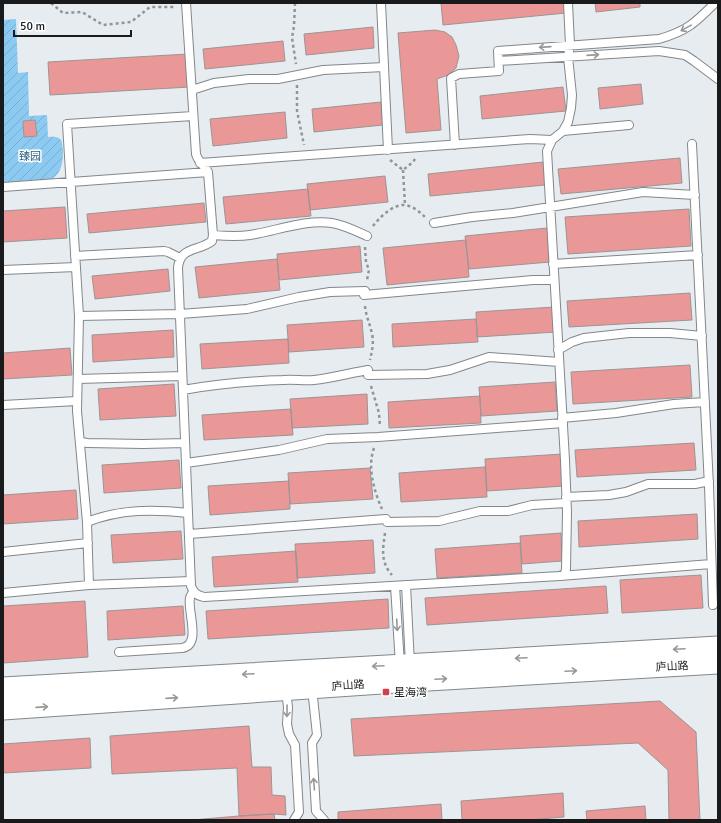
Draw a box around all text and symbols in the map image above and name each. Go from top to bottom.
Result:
scale bar [14,12,131,38]
text: 50 m [20,19,45,34]
one-way arrow [680,25,692,33]
one-way arrow [539,44,552,51]
one-way arrow [586,52,599,59]
park label: 臻园 [19,150,41,163]
one-way arrow [394,618,401,631]
one-way arrow [673,645,686,653]
one-way arrow [515,655,528,662]
street label: 庐山路 [655,659,689,674]
one-way arrow [372,663,385,670]
one-way arrow [564,668,577,675]
one-way arrow [242,670,255,678]
one-way arrow [434,675,447,683]
street label: 庐山路 [331,678,365,693]
place label: 星海湾 [394,686,427,699]
marker: 星海湾 [381,687,391,697]
one-way arrow [165,694,178,701]
one-way arrow [35,703,48,710]
one-way arrow [284,704,291,717]
one-way arrow [311,778,318,791]

